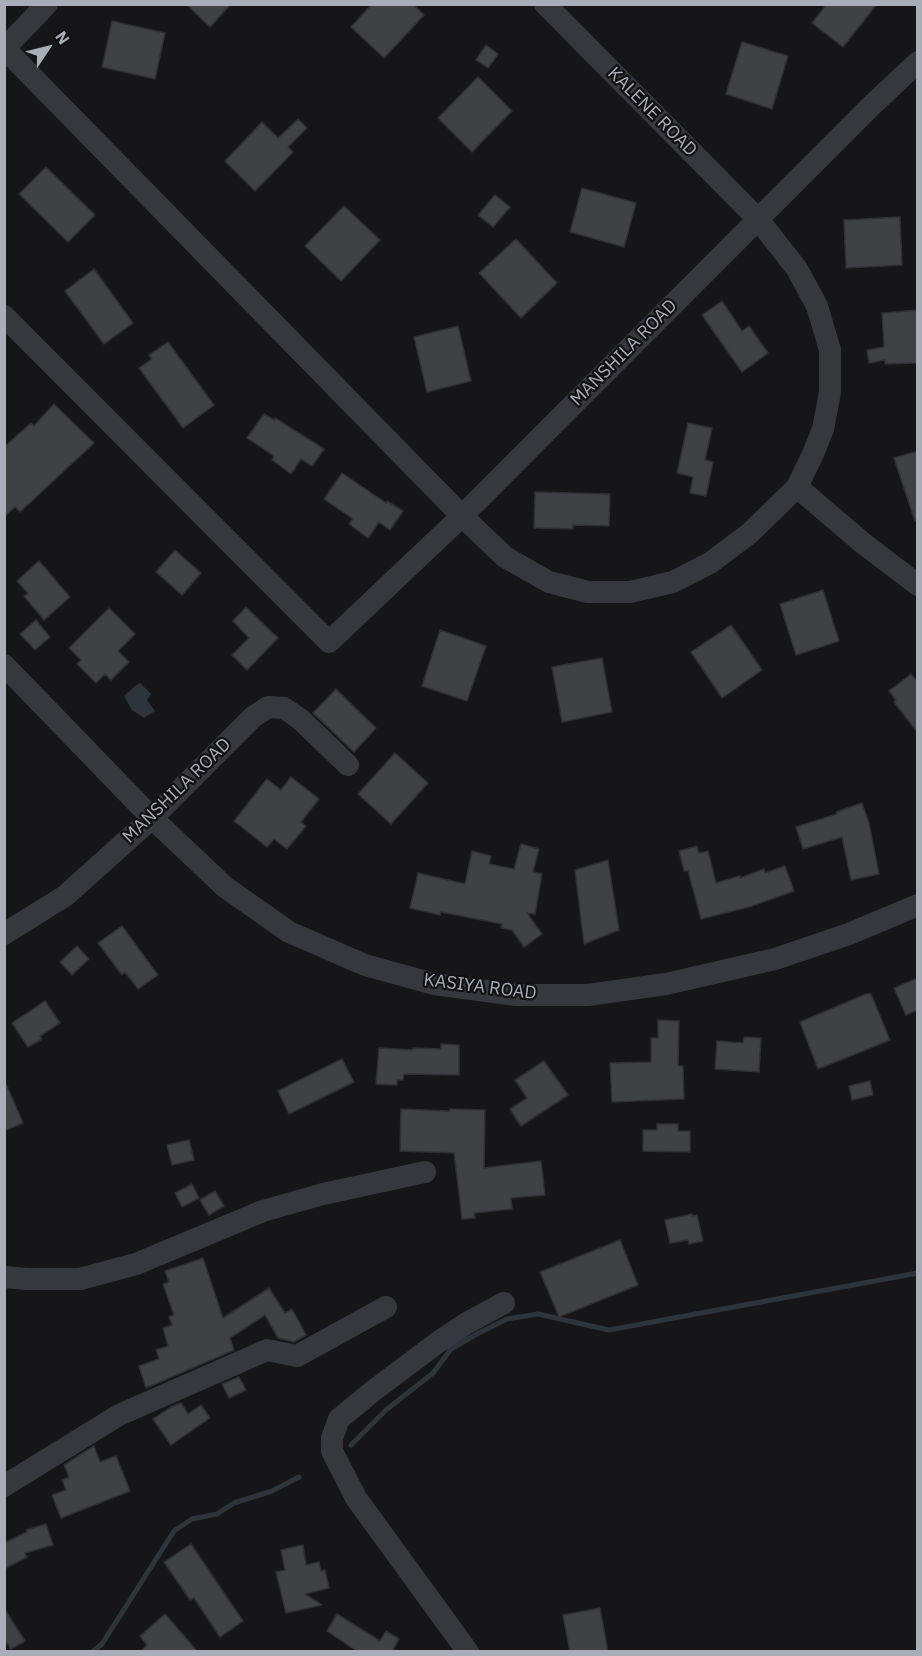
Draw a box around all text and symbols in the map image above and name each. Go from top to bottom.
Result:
north arrow [18,18,78,78]
text: N [51,27,74,48]
street label: KALENE ROAD [603,63,701,161]
street label: MANSHILA ROAD [566,295,682,411]
street label: MANSHILA ROAD [118,734,236,848]
street label: KASIYA ROAD [422,969,538,1005]

